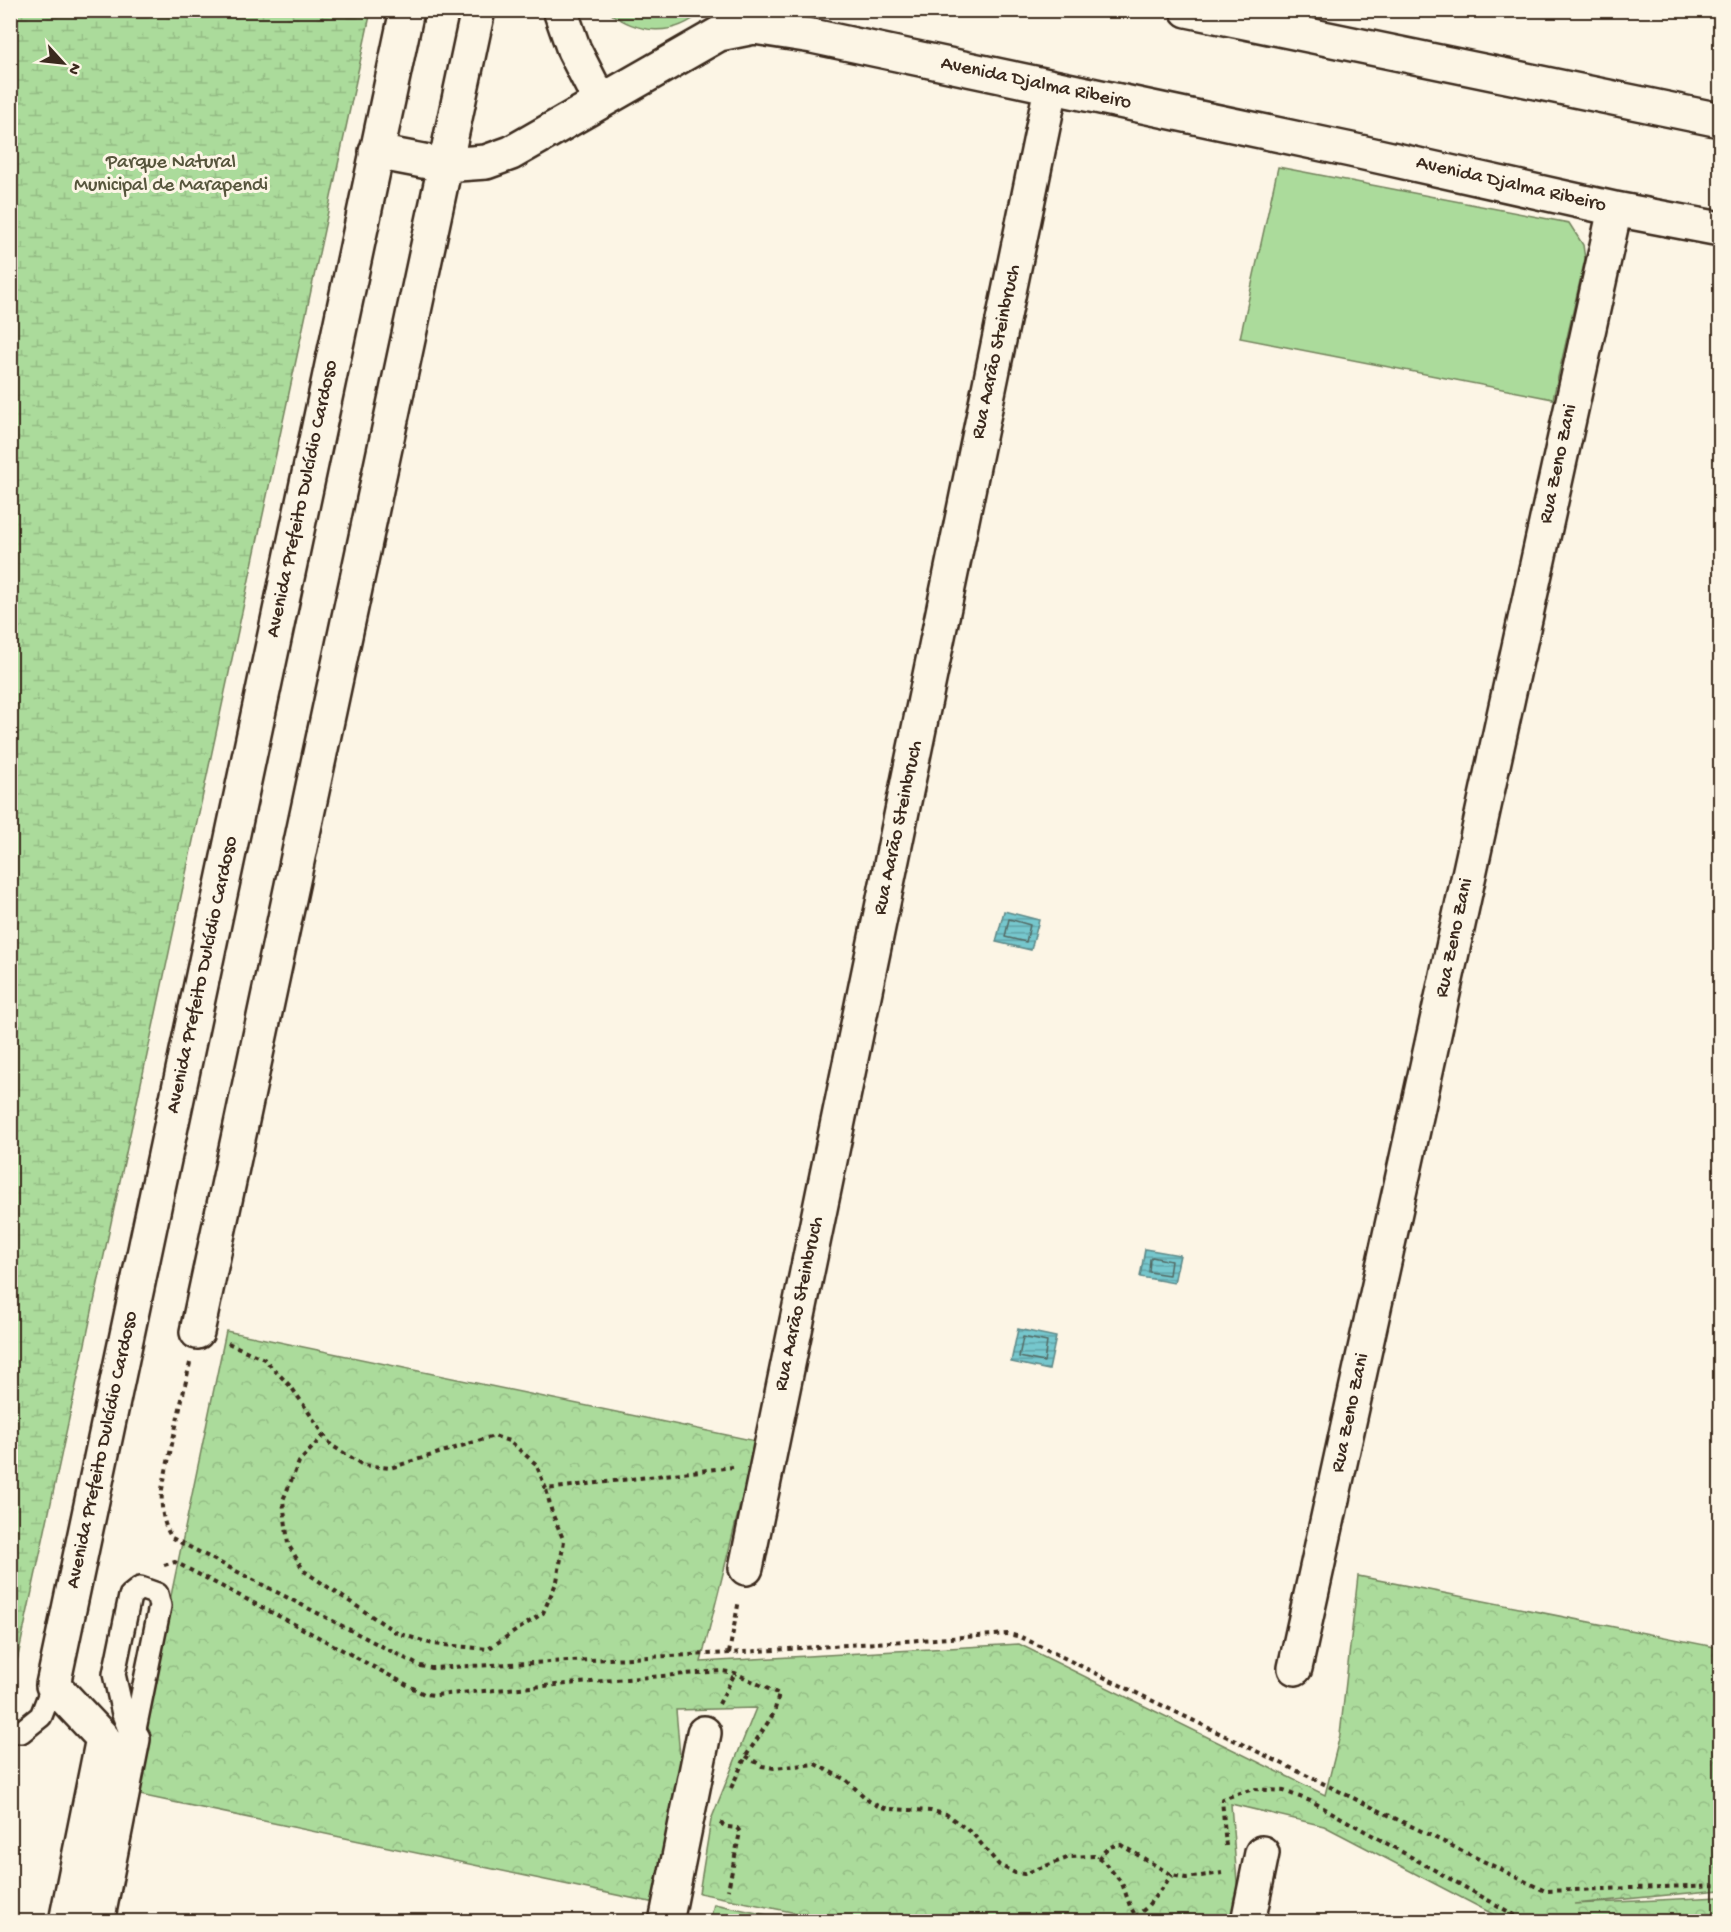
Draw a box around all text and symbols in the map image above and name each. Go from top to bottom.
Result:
north arrow [33,33,93,93]
street label: Avenida Djalma Ribeiro [939,53,1133,115]
text: N [62,59,84,78]
park label: Parque Natural Municipal de Marapendi [74,152,268,198]
street label: Avenida Djalma Ribeiro [1414,152,1608,218]
street label: Rua Aarão Steinbruch [967,262,1027,441]
street label: Avenida Prefeito Dulcídio Cardoso [262,358,344,640]
street label: Rua Zeno Zani [1535,402,1583,526]
street label: Rua Aarão Steinbruch [869,738,929,917]
street label: Avenida Prefeito Dulcídio Cardoso [162,834,244,1116]
street label: Rua Zeno Zani [1431,876,1479,1000]
street label: Rua Aarão Steinbruch [770,1214,830,1393]
street label: Avenida Prefeito Dulcídio Cardoso [62,1309,144,1591]
street label: Rua Zeno Zani [1327,1351,1375,1475]

